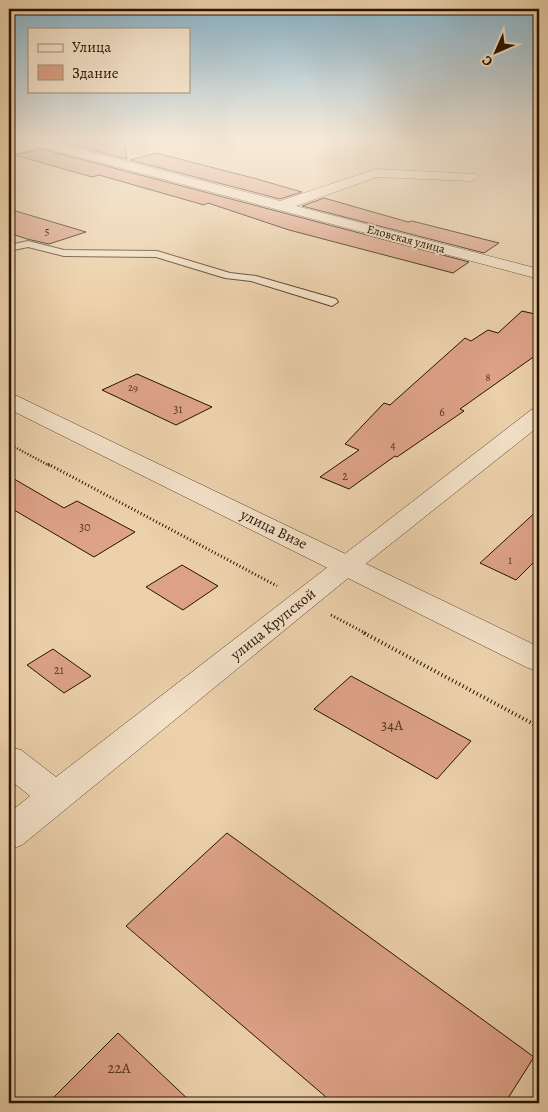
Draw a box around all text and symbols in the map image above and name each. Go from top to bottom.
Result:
legend [28,28,190,92]
north arrow [470,28,520,78]
text: Улица [72,37,111,57]
text: С [477,51,497,71]
text: Здание [72,63,119,83]
street label: Еловская улица [365,221,447,257]
house number: 5 [45,224,50,239]
house number: 8 [485,370,491,385]
house number: 29 [128,380,138,395]
house number: 31 [173,401,183,417]
house number: 6 [439,404,445,420]
house number: 4 [390,437,396,453]
house number: 2 [342,468,348,484]
street label: улица Визе [236,504,311,554]
house number: 30 [79,519,91,535]
house number: 1 [508,552,512,568]
street label: улица Крупской [226,583,320,665]
house number: 21 [54,662,64,678]
house number: 34А [381,715,403,735]
house number: 22А [107,1058,131,1078]

